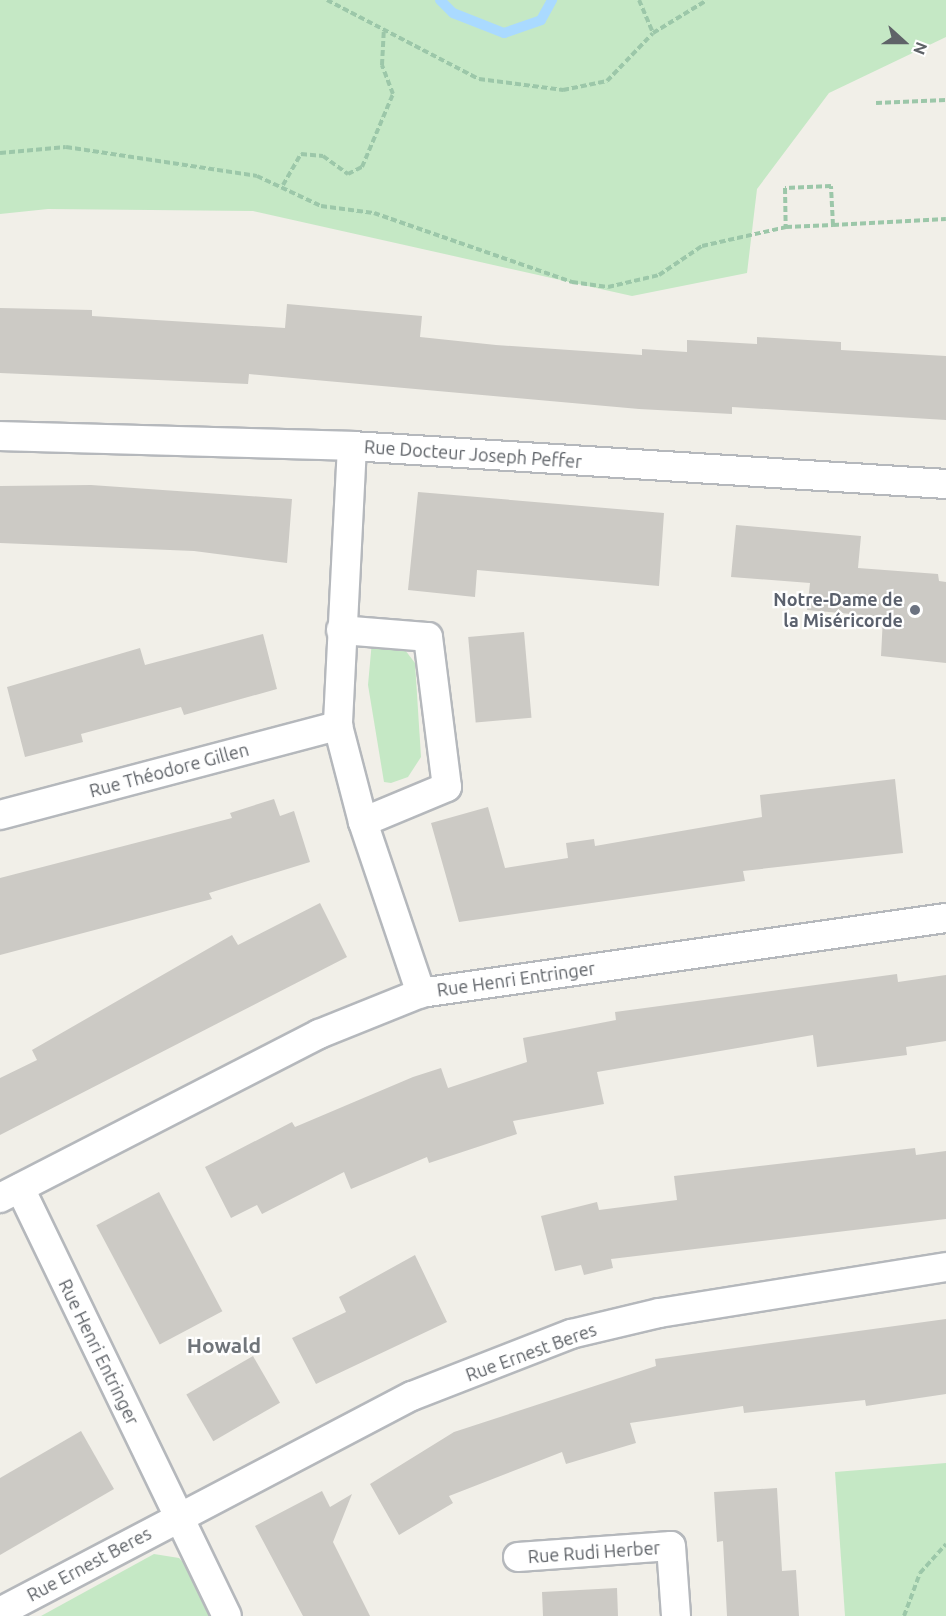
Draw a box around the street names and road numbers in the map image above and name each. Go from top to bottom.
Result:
street label: Rue Docteur Joseph Peffer [363,436,583,472]
street label: Rue Théodore Gillen [87,738,251,802]
street label: Rue Henri Entringer [435,957,597,1001]
street label: Rue Henri Entringer [54,1276,144,1428]
street label: Rue Ernest Beres [463,1318,599,1386]
street label: Rue Ernest Beres [23,1522,155,1606]
street label: Rue Rudi Herber [527,1537,661,1567]

